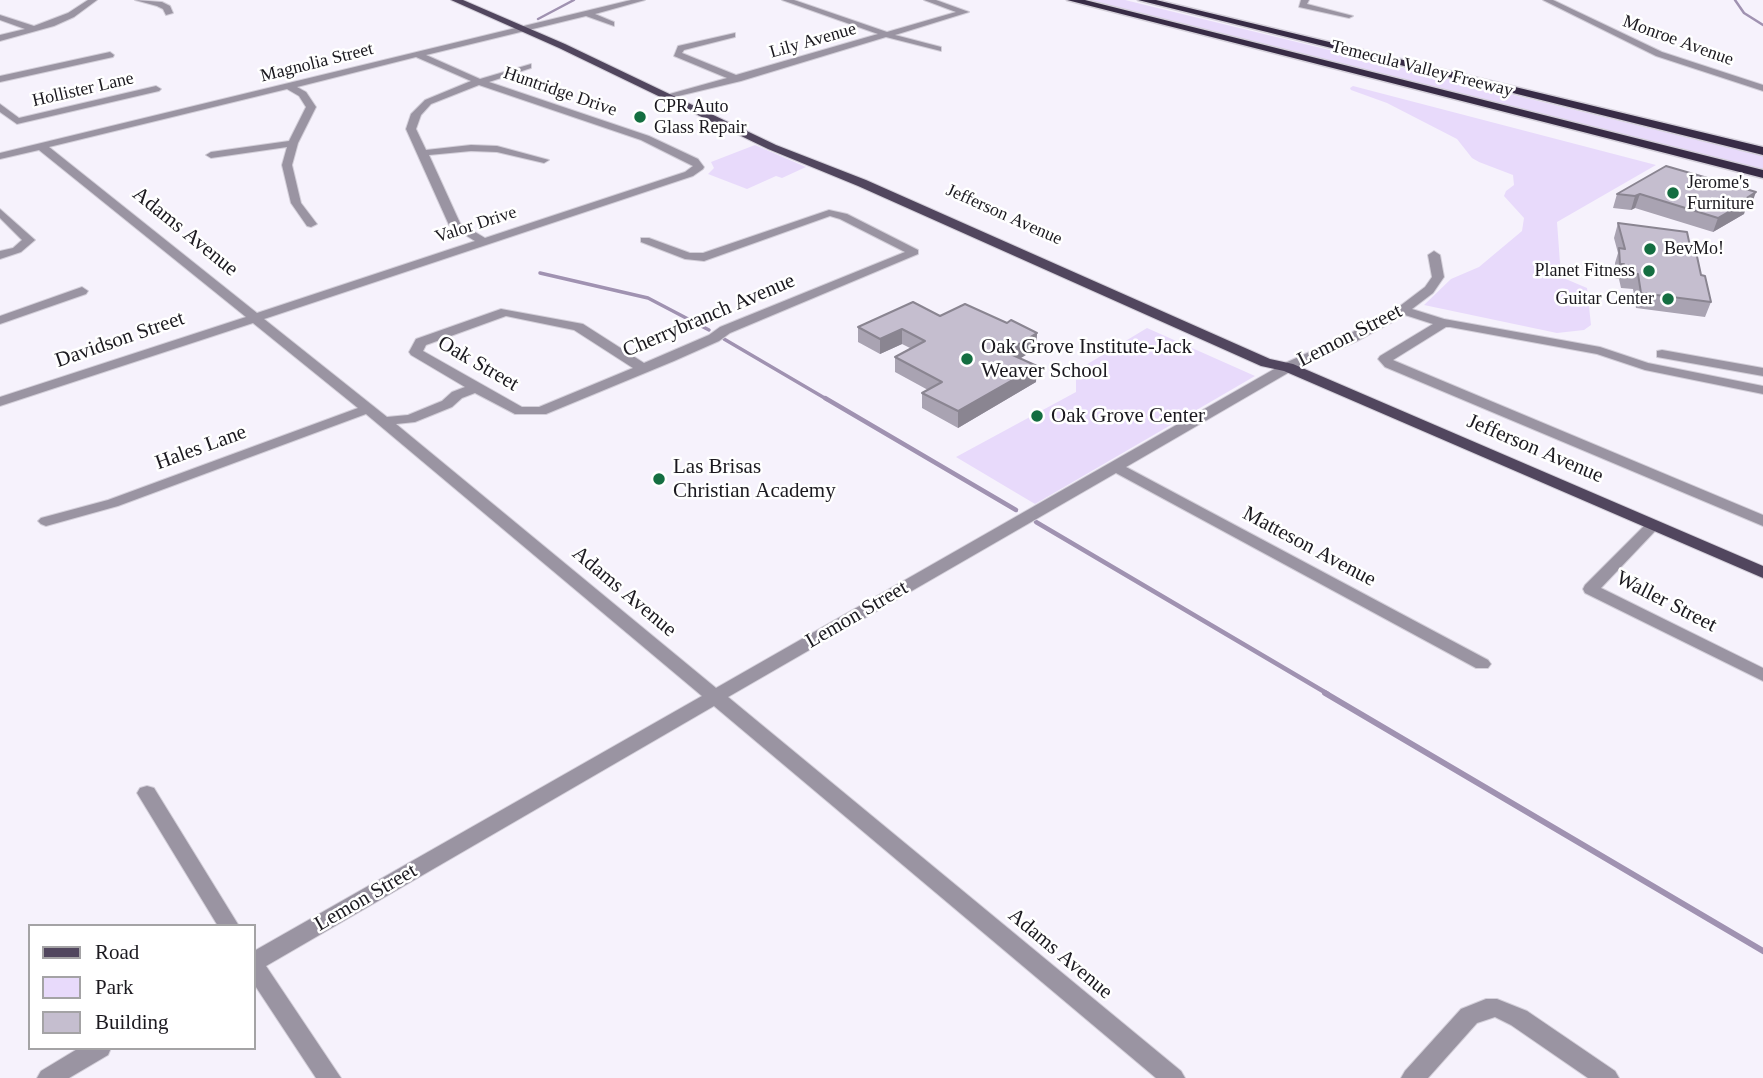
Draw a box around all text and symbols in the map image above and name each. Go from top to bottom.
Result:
street label: Monroe Avenue [1620,11,1736,71]
street label: Lily Avenue [767,18,859,64]
street label: Temecula Valley Freeway [1329,36,1515,102]
street label: Magnolia Street [258,39,376,87]
street label: Huntridge Drive [500,63,620,121]
street label: Hollister Lane [30,68,136,112]
place label: CPR Auto Glass Repair [654,96,746,138]
marker: CPR Auto Glass Repair [632,109,648,125]
place label: Jerome's Furniture [1687,172,1754,214]
street label: Jefferson Avenue [943,180,1065,250]
street label: Adams Avenue [127,182,243,282]
marker: Jerome's Furniture [1665,185,1681,201]
street label: Valor Drive [432,202,520,248]
place label: BevMo! [1664,238,1724,260]
marker: BevMo! [1642,241,1658,257]
place label: Planet Fitness [1534,260,1635,282]
marker: Planet Fitness [1641,263,1657,279]
street label: Cherrybranch Avenue [619,268,799,364]
place label: Guitar Center [1556,288,1654,310]
marker: Guitar Center [1660,291,1676,307]
street label: Lemon Street [1294,299,1406,373]
street label: Davidson Street [52,306,188,374]
street label: Oak Street [433,331,523,397]
place label: Oak Grove Institute-Jack Weaver School [981,334,1192,384]
marker: Oak Grove Institute-Jack Weaver School [959,351,975,367]
place label: Oak Grove Center [1051,403,1205,429]
marker: Oak Grove Center [1029,408,1045,424]
street label: Jefferson Avenue [1463,409,1607,489]
street label: Hales Lane [152,420,250,476]
place label: Las Brisas Christian Academy [673,454,836,504]
marker: Las Brisas Christian Academy [651,471,667,487]
street label: Matteson Avenue [1238,501,1380,593]
street label: Adams Avenue [567,541,681,643]
street label: Waller Street [1611,566,1721,638]
street label: Lemon Street [801,576,913,654]
street label: Lemon Street [310,859,422,937]
street label: Adams Avenue [1003,903,1117,1005]
legend [28,924,256,1050]
text: Road [95,940,139,964]
text: Park [95,975,134,999]
text: Building [95,1010,169,1034]

